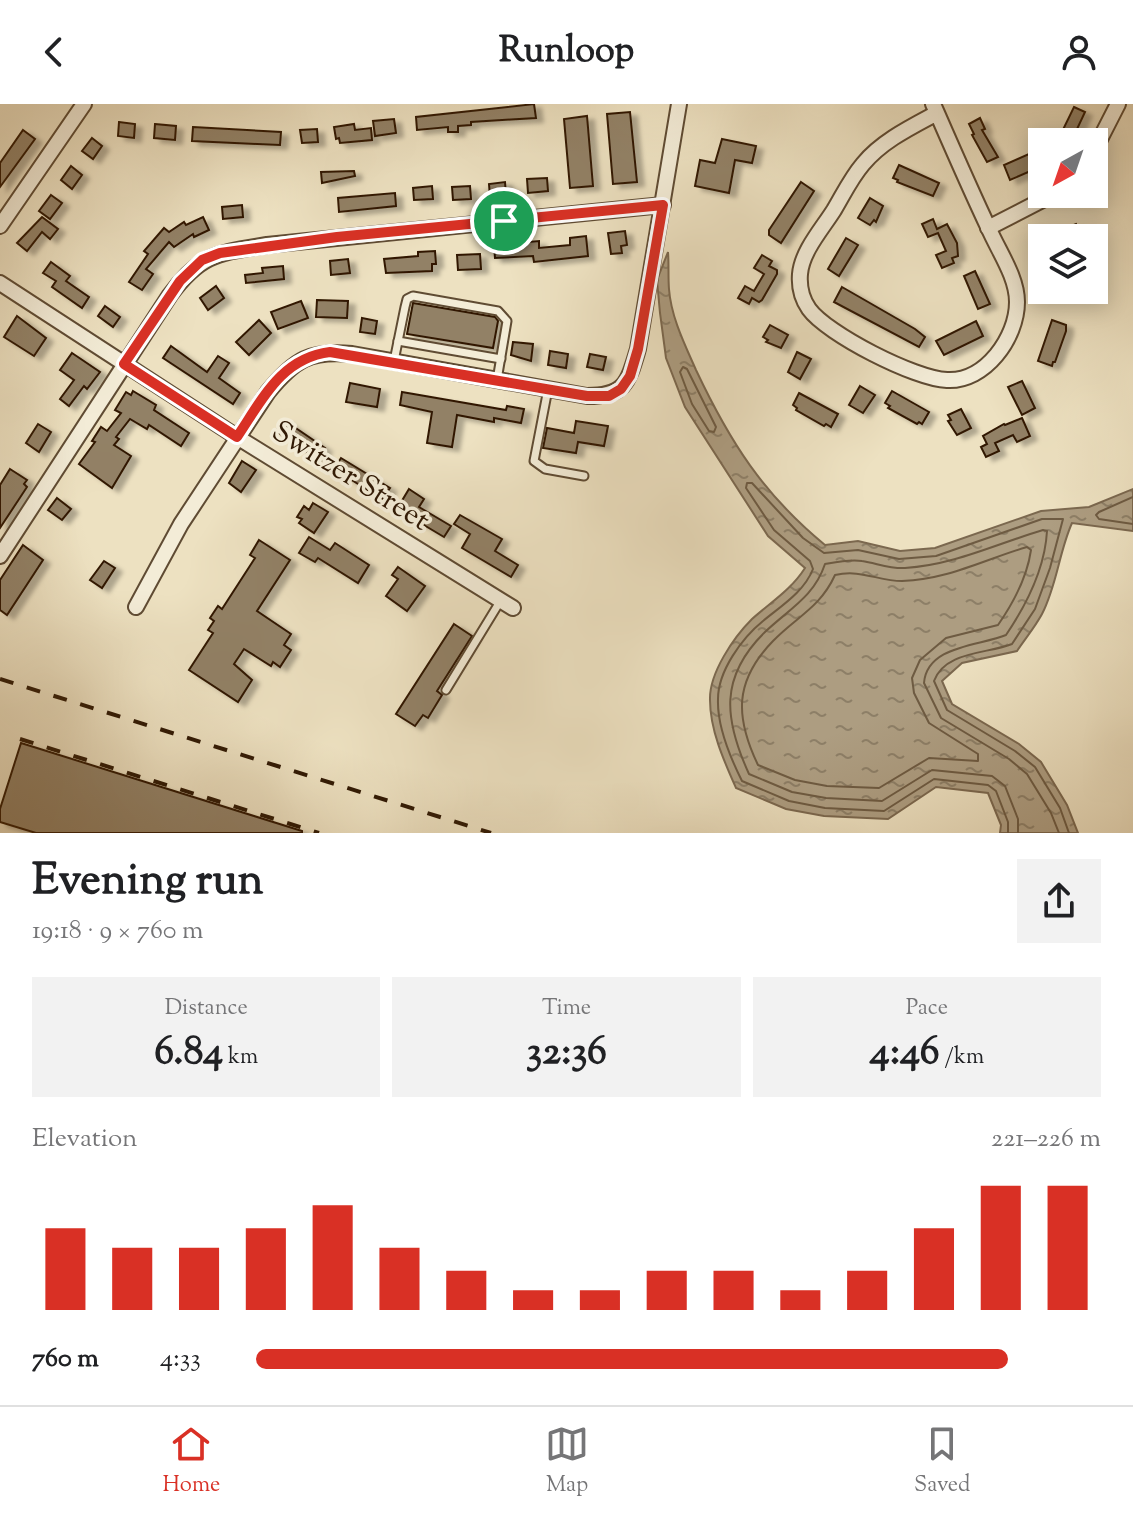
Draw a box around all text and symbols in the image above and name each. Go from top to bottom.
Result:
text: Runloop [499,26,634,78]
icon: back [32,30,76,74]
icon: person [1057,30,1101,74]
north arrow [1028,128,1108,208]
map controls [1028,128,1108,304]
pin [470,187,538,255]
icon: arrive [482,199,526,243]
button: layers [1028,224,1108,304]
street label: Switzer Street [263,411,437,543]
text: Evening run [32,851,264,914]
button: share [1017,859,1101,943]
text: 19:18 · 9 × 760 m [32,913,204,950]
text: Distance [165,993,248,1025]
text: Time [542,993,591,1025]
text: Pace [906,993,948,1025]
text: 6.84 [154,1025,223,1082]
text: 32:36 [526,1025,607,1082]
text: 4:46 [869,1025,940,1082]
text: km [223,1042,258,1074]
text: /km [940,1042,984,1074]
text: Elevation [32,1121,137,1158]
text: 221–226 m [991,1121,1101,1158]
text: 760 m [32,1341,99,1378]
text: 4:33 [160,1341,201,1378]
tab: Home [162,1422,220,1502]
tab: Map [545,1422,589,1502]
tab: Saved [914,1422,971,1502]

